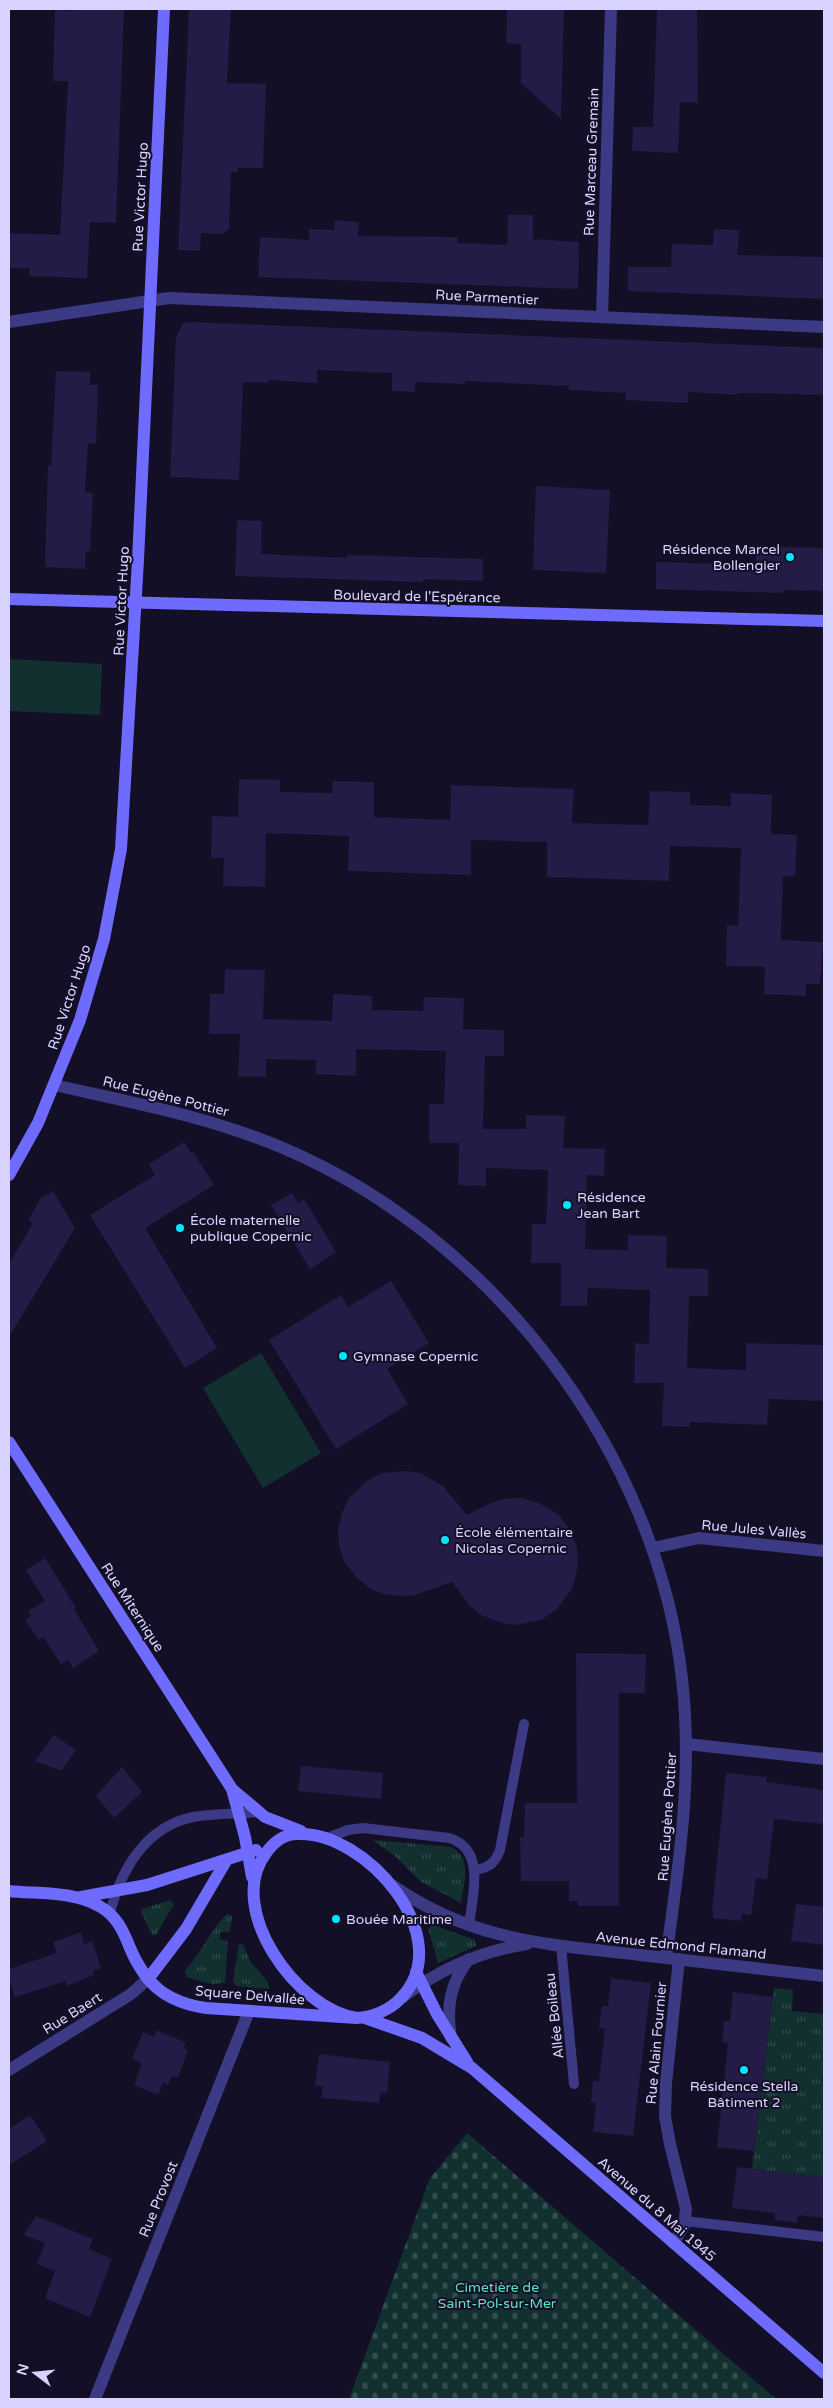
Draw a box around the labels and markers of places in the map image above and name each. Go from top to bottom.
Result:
place label: Résidence Marcel Bollengier [662,541,781,574]
marker: Résidence Marcel Bollengier [784,551,796,563]
place label: Résidence Jean Bart [577,1189,646,1222]
marker: Résidence Jean Bart [561,1199,573,1211]
place label: École maternelle publique Copernic [190,1212,312,1245]
marker: École maternelle publique Copernic [174,1222,186,1234]
place label: Gymnase Copernic [353,1348,478,1365]
marker: Gymnase Copernic [337,1350,349,1362]
place label: École élémentaire Nicolas Copernic [455,1524,573,1557]
marker: École élémentaire Nicolas Copernic [439,1534,451,1546]
place label: Bouée Maritime [346,1911,452,1928]
marker: Bouée Maritime [330,1913,342,1925]
marker: Résidence Stella Bâtiment 2 [738,2064,750,2076]
place label: Résidence Stella Bâtiment 2 [690,2078,798,2111]

